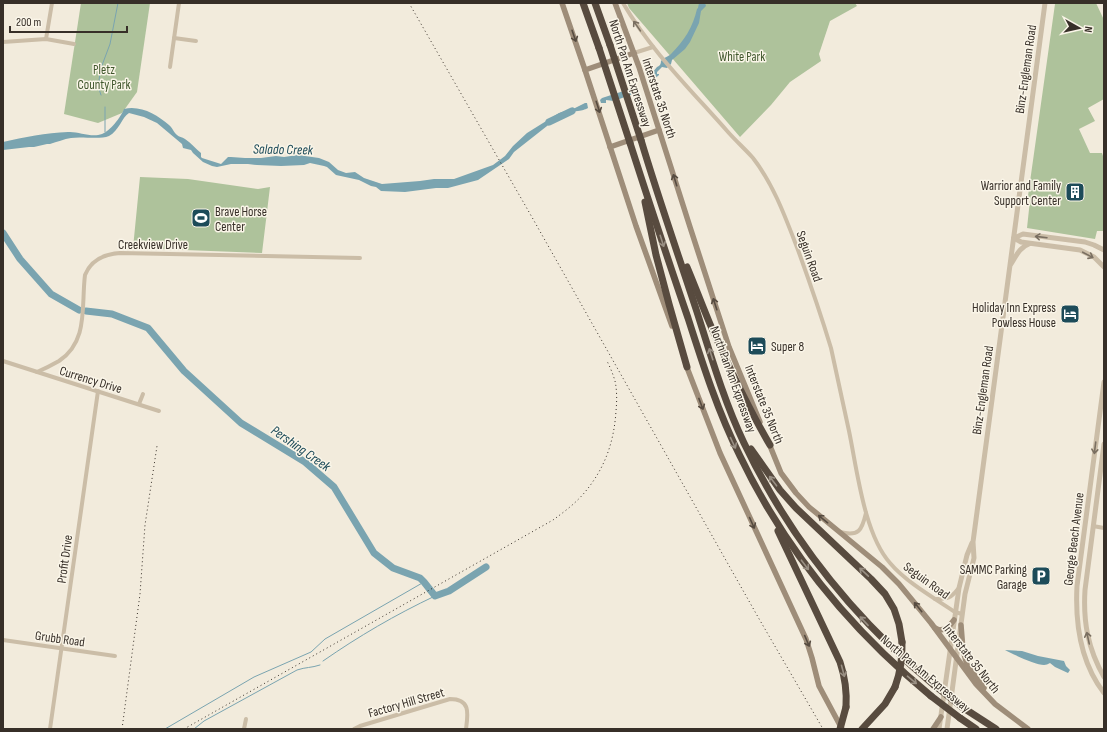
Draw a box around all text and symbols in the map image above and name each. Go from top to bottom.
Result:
scale bar [10,8,127,34]
north arrow [1059,8,1099,48]
text: 200 m [16,15,42,30]
street label: North Pan Am Expressway [605,17,655,129]
one-way arrow [633,21,641,32]
street label: Binz-Engleman Road [1012,24,1040,115]
text: N [1082,26,1095,33]
one-way arrow [570,30,578,42]
park label: White Park [719,49,765,65]
street label: Interstate 35 North [638,56,680,141]
park label: Pletz County Park [78,62,130,93]
one-way arrow [594,100,602,112]
water label: Salado Creek [253,140,314,159]
one-way arrow [671,174,678,187]
place label: Warrior and Family Support Center [981,178,1061,209]
building icon: Warrior and Family Support Center [1064,181,1086,203]
place label: Brave Horse Center [215,204,267,235]
sports icon: Brave Horse Center [190,207,212,229]
street label: Seguin Road [792,229,826,284]
one-way arrow [1035,233,1048,240]
one-way arrow [659,234,666,247]
street label: Creekview Drive [118,237,188,253]
one-way arrow [1082,251,1094,259]
one-way arrow [711,298,718,311]
place label: Holiday Inn Express Powless House [972,300,1056,331]
hotel icon: Holiday Inn Express Powless House [1059,303,1081,325]
street label: North Pan Am Expressway [706,324,760,435]
hotel icon: Super 8 [746,335,768,357]
place label: Super 8 [771,339,804,355]
street label: Binz-Engleman Road [969,345,997,436]
one-way arrow [706,348,714,360]
street label: Currency Drive [57,363,124,397]
street label: Interstate 35 North [741,363,787,446]
one-way arrow [697,397,705,409]
water label: Pershing Creek [268,422,334,476]
one-way arrow [730,437,737,449]
one-way arrow [1091,441,1099,454]
one-way arrow [769,475,777,486]
street label: George Beach Avenue [1060,492,1088,587]
one-way arrow [818,515,829,523]
one-way arrow [748,517,756,529]
street label: Profit Drive [54,534,76,584]
one-way arrow [801,559,809,570]
street label: Seguin Road [900,559,953,603]
place label: SAMMC Parking Garage [960,562,1027,593]
parking icon: SAMMC Parking Garage [1030,565,1052,587]
one-way arrow [859,568,870,577]
one-way arrow [914,602,922,613]
one-way arrow [860,616,869,626]
street label: Interstate 35 North [939,621,1003,697]
street label: Grubb Road [34,628,86,650]
street label: North Pan Am Expressway [877,632,974,716]
one-way arrow [1084,632,1092,645]
one-way arrow [803,635,811,647]
one-way arrow [840,664,847,677]
one-way arrow [907,676,918,685]
street label: Factory Hill Street [366,684,446,721]

